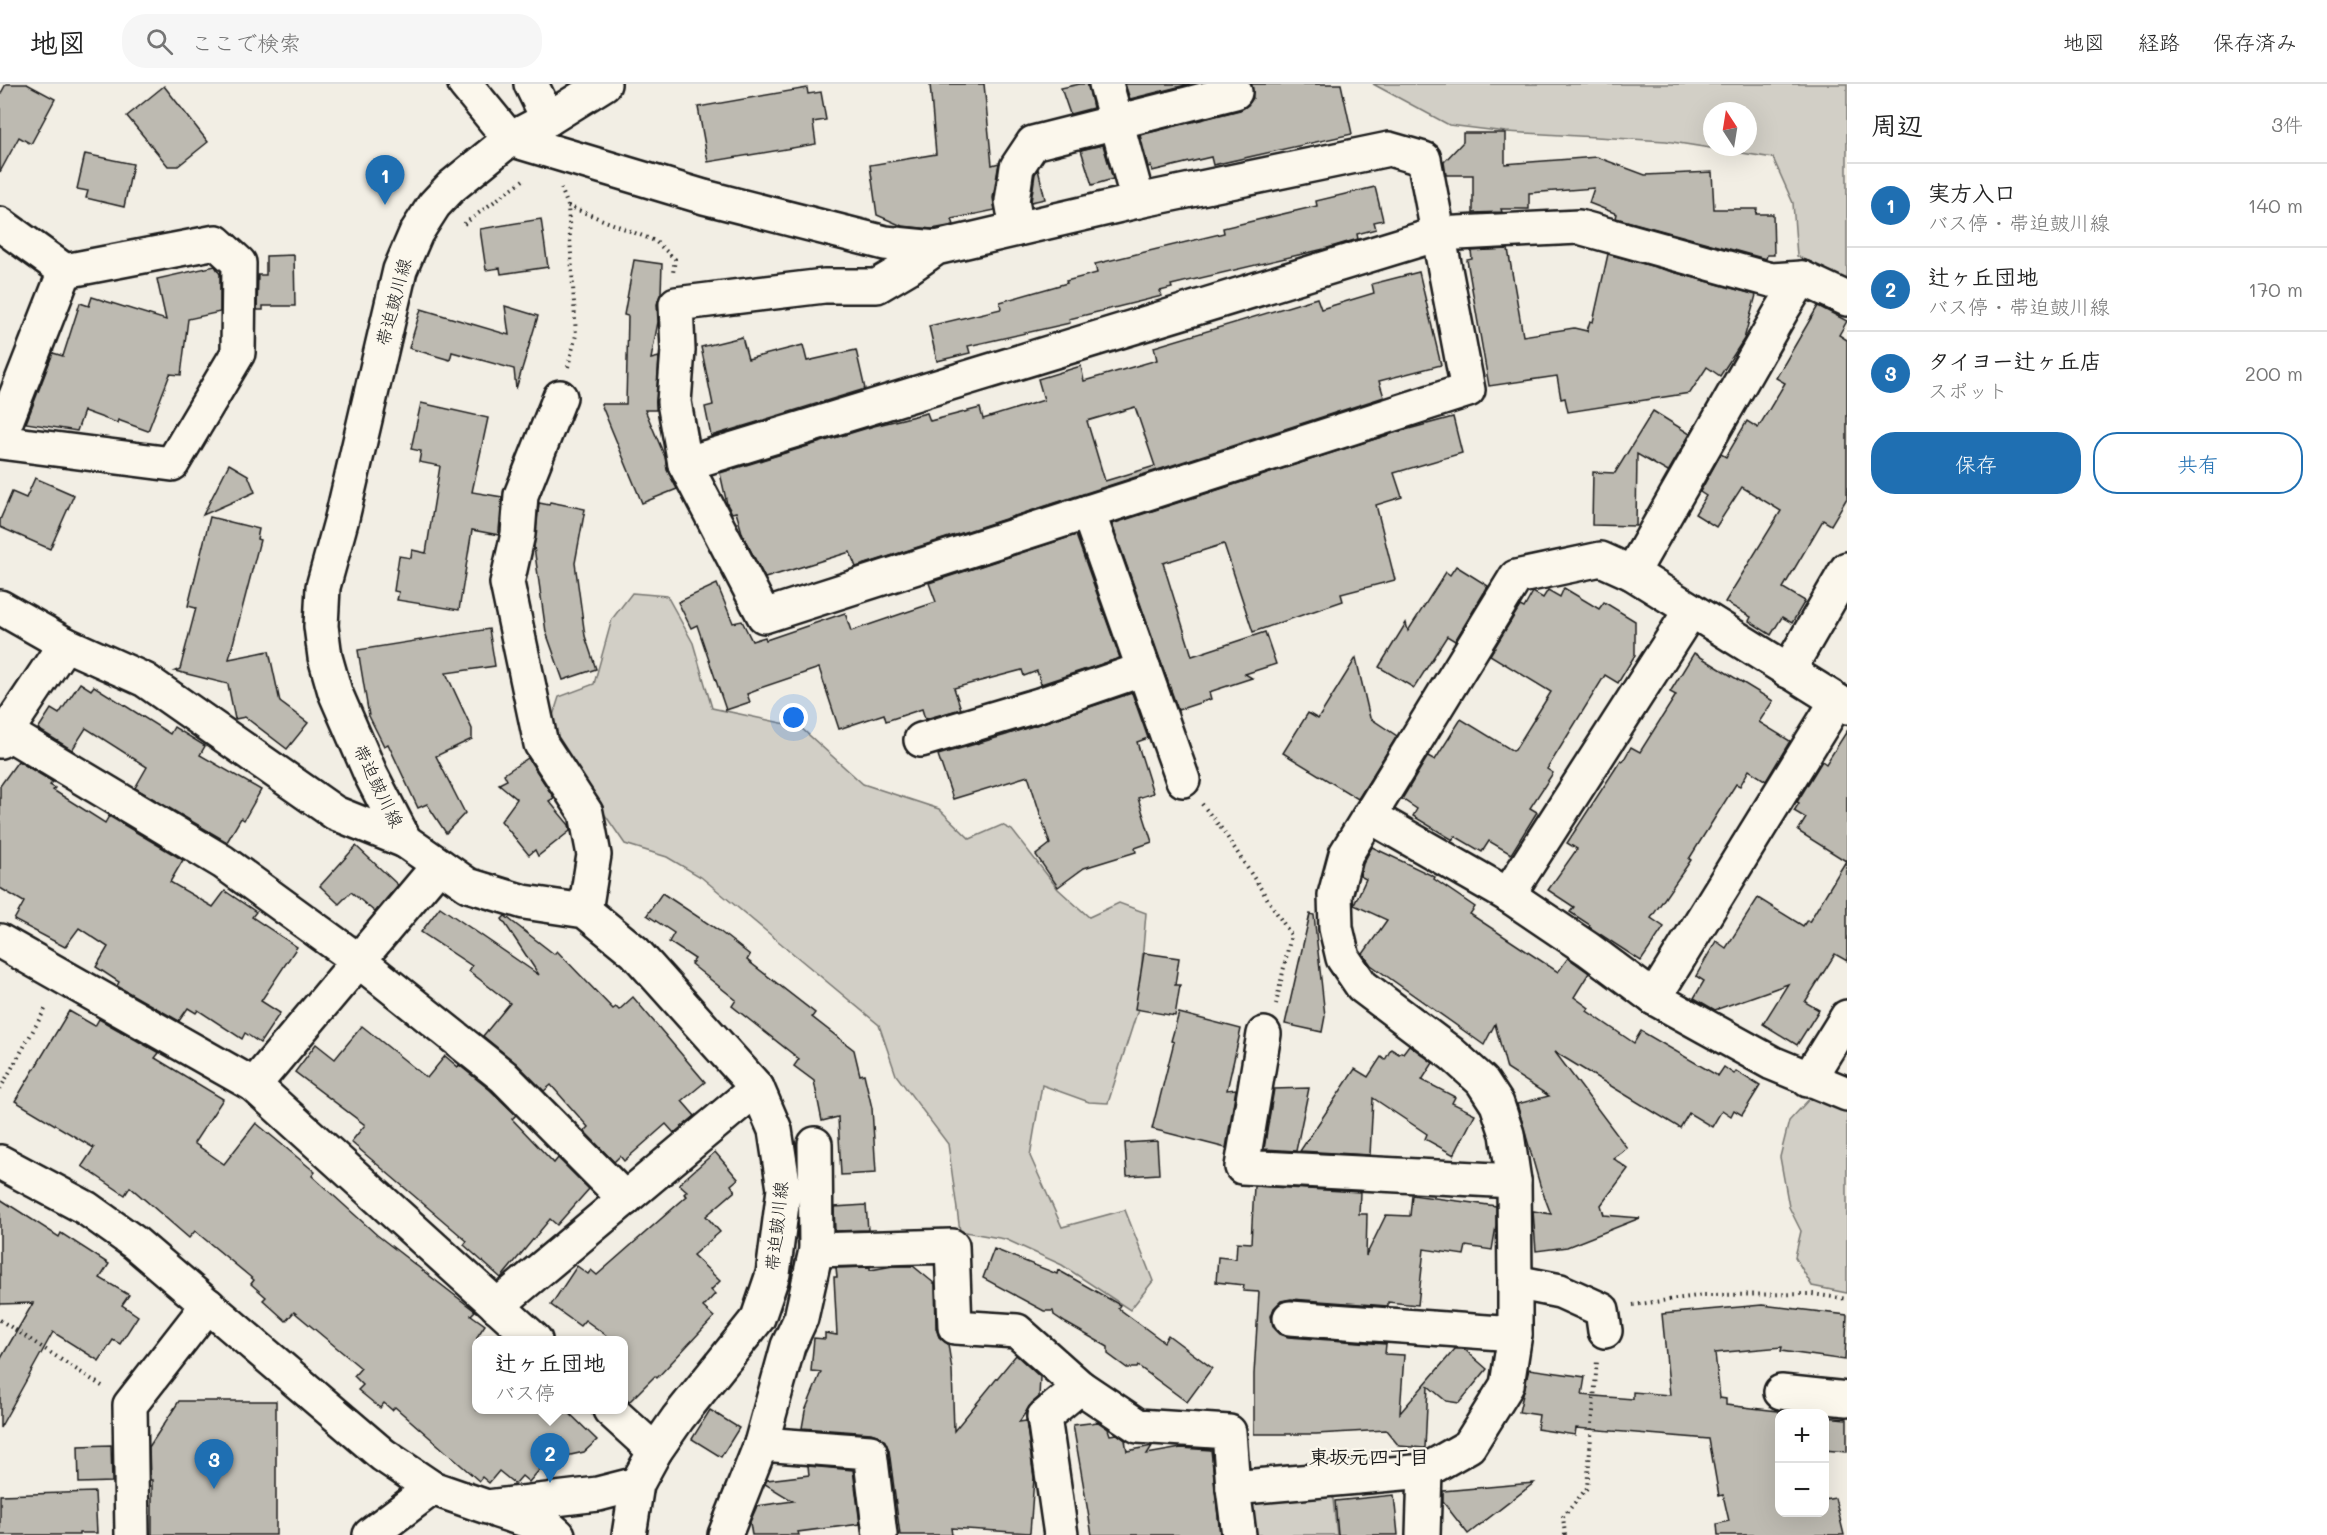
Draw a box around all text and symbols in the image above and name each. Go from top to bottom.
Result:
search box [122,14,542,68]
text: 地図 [30,24,86,60]
icon: search [143,25,176,58]
text: ここで検索 [191,28,301,57]
text: 地図 [2063,28,2105,55]
text: 経路 [2138,28,2180,55]
text: 保存済み [2213,28,2297,55]
north arrow [1703,102,1757,156]
text: 周辺 [1871,108,1923,142]
text: 3件 [2271,111,2303,137]
pin: 1 [366,156,404,205]
text: 実方入口 [1928,178,2016,207]
text: 1 [1886,192,1895,218]
text: 140 m [2248,192,2303,218]
text: バス停 · 帯迫皷川線 [1928,209,2110,235]
street label: 帯迫皷川線 [370,255,416,348]
text: 辻ヶ丘団地 [1928,262,2038,291]
text: 2 [1885,276,1896,302]
text: 170 m [2248,276,2303,302]
text: バス停 · 帯迫皷川線 [1928,293,2110,319]
text: タイヨー辻ヶ丘店 [1928,346,2102,375]
text: 3 [1885,360,1897,386]
text: 200 m [2245,360,2303,386]
text: スポット [1928,377,2008,403]
button: 保存 [1871,432,2081,494]
button: 共有 [2093,432,2303,494]
your location [779,703,808,732]
street label: 帯迫皷川線 [348,740,409,831]
street label: 帯迫皷川線 [759,1180,793,1272]
popup [472,1336,628,1414]
text: 辻ヶ丘団地 [495,1348,605,1377]
text: バス停 [495,1379,555,1405]
map controls [1775,1409,1829,1517]
button: + [1775,1409,1829,1463]
pin: 2 [530,1434,570,1483]
pin: 3 [194,1440,234,1489]
district label: 東坂元四丁目 [1309,1443,1429,1469]
button: − [1775,1463,1829,1517]

